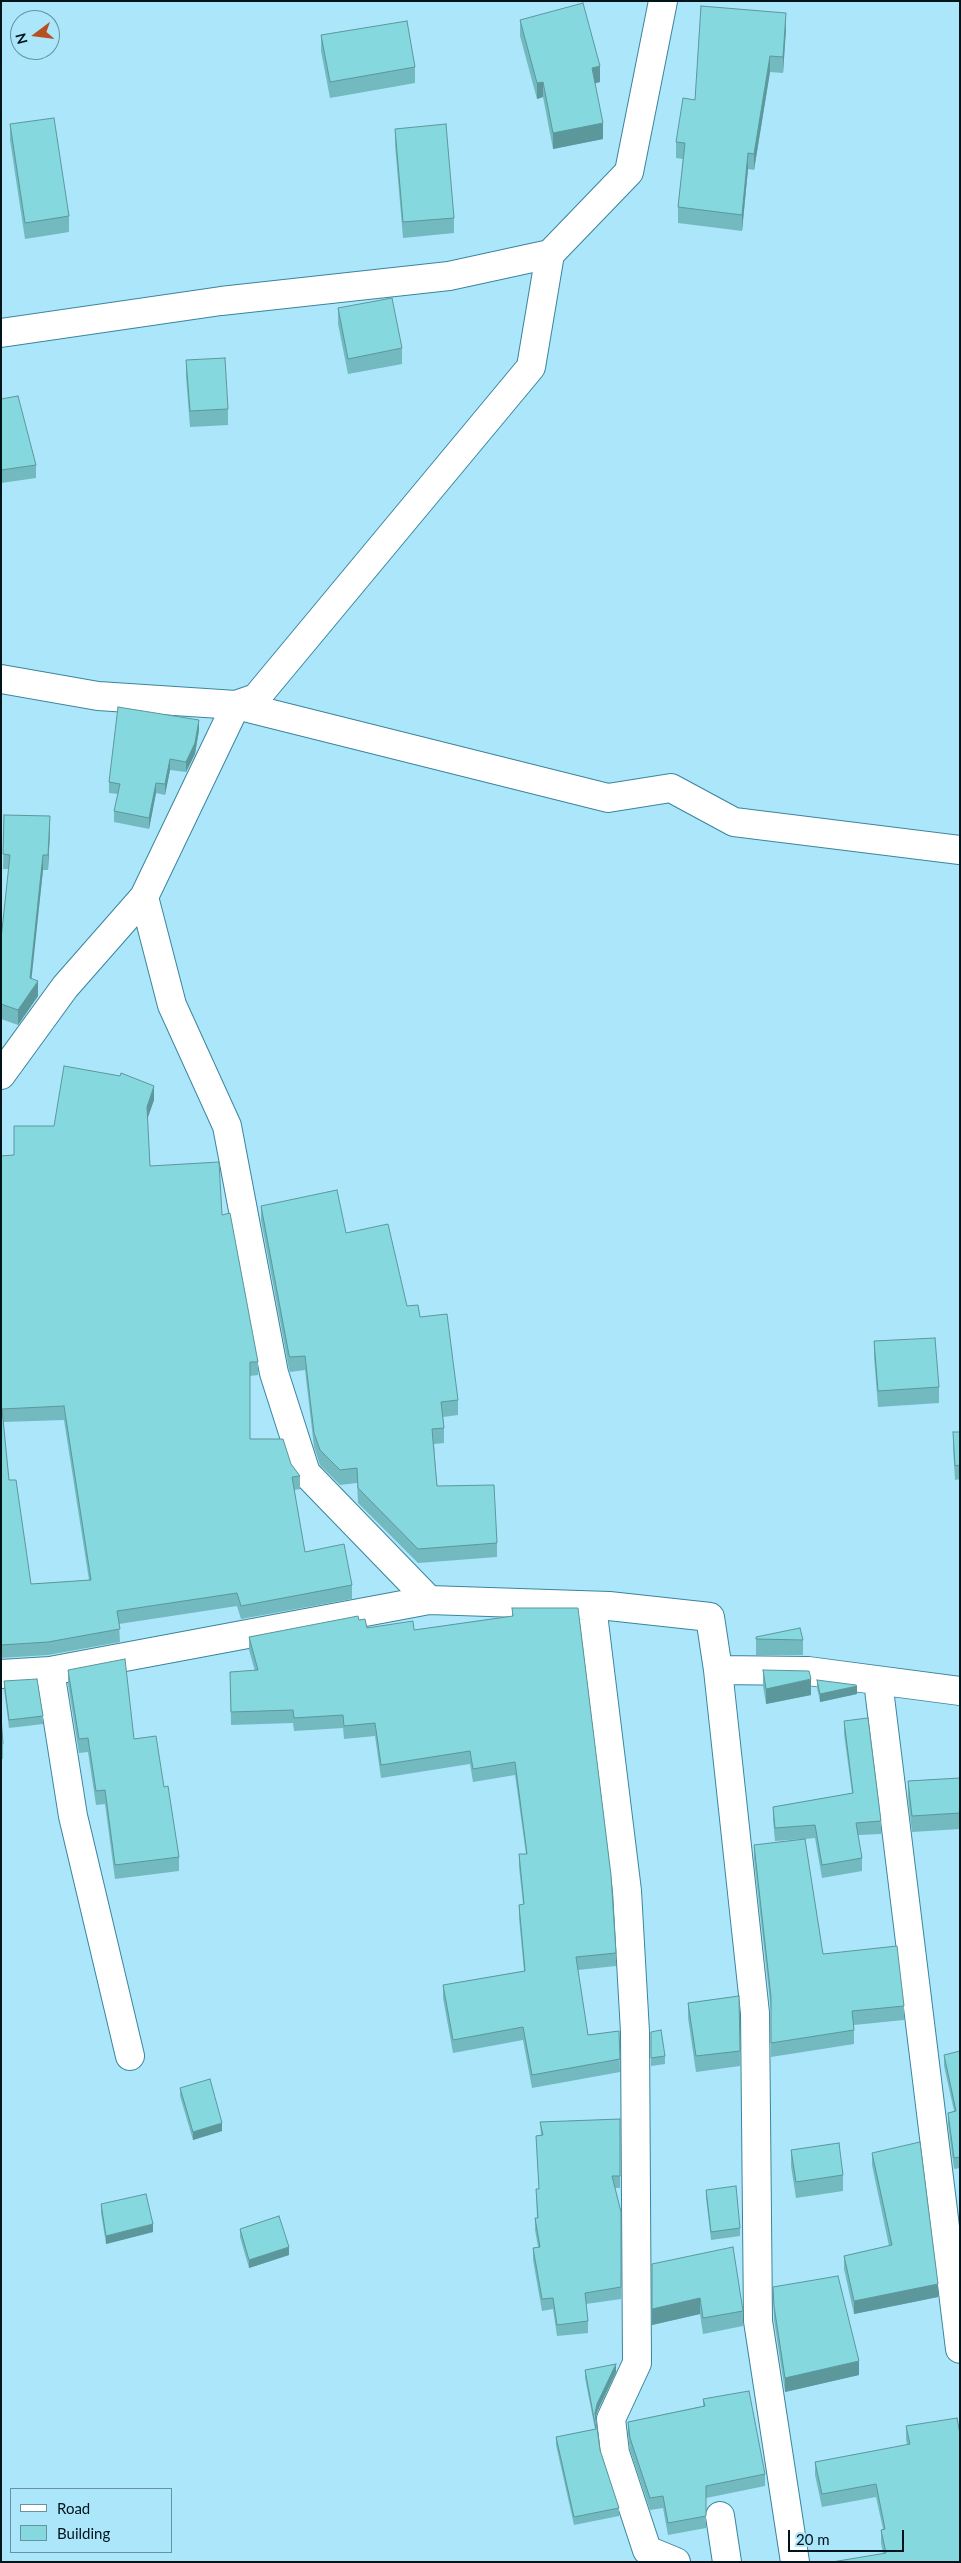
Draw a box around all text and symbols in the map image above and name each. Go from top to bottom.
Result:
north arrow [10,10,60,60]
text: N [11,31,31,46]
legend [10,2488,172,2553]
text: Road [57,2499,90,2517]
scale bar [791,2520,907,2552]
text: Building [57,2524,110,2542]
text: 20 m [796,2530,830,2548]

